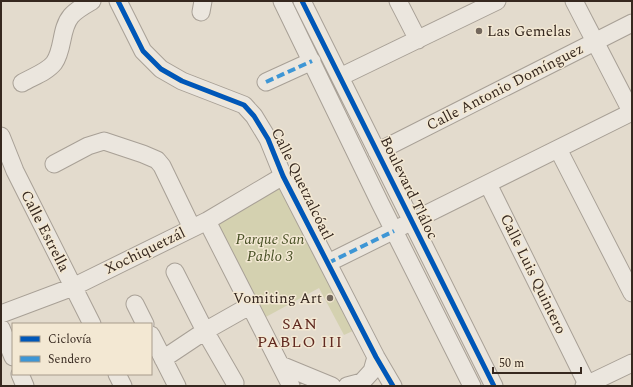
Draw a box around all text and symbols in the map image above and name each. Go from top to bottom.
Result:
place label: Las Gemelas [487,20,571,43]
marker: Las Gemelas [474,26,484,36]
street label: Calle Antonio Domínguez [422,37,588,137]
street label: Calle Quetzalcóatl [265,124,339,244]
street label: Boulevard Tláloc [374,132,444,244]
street label: Calle Estrella [15,186,76,276]
street label: Calle Luis Quintero [494,210,572,338]
street label: Xochiquetzál [101,221,189,281]
park label: Parque San Pablo 3 [235,228,305,268]
place label: Vomiting Art [233,287,322,310]
marker: Vomiting Art [325,293,335,303]
district label: SAN PABLO III [257,312,343,354]
legend [12,323,152,375]
text: Ciclovía [48,330,92,349]
scale bar [493,349,581,375]
text: Sendero [48,350,91,369]
text: 50 m [499,354,524,373]

